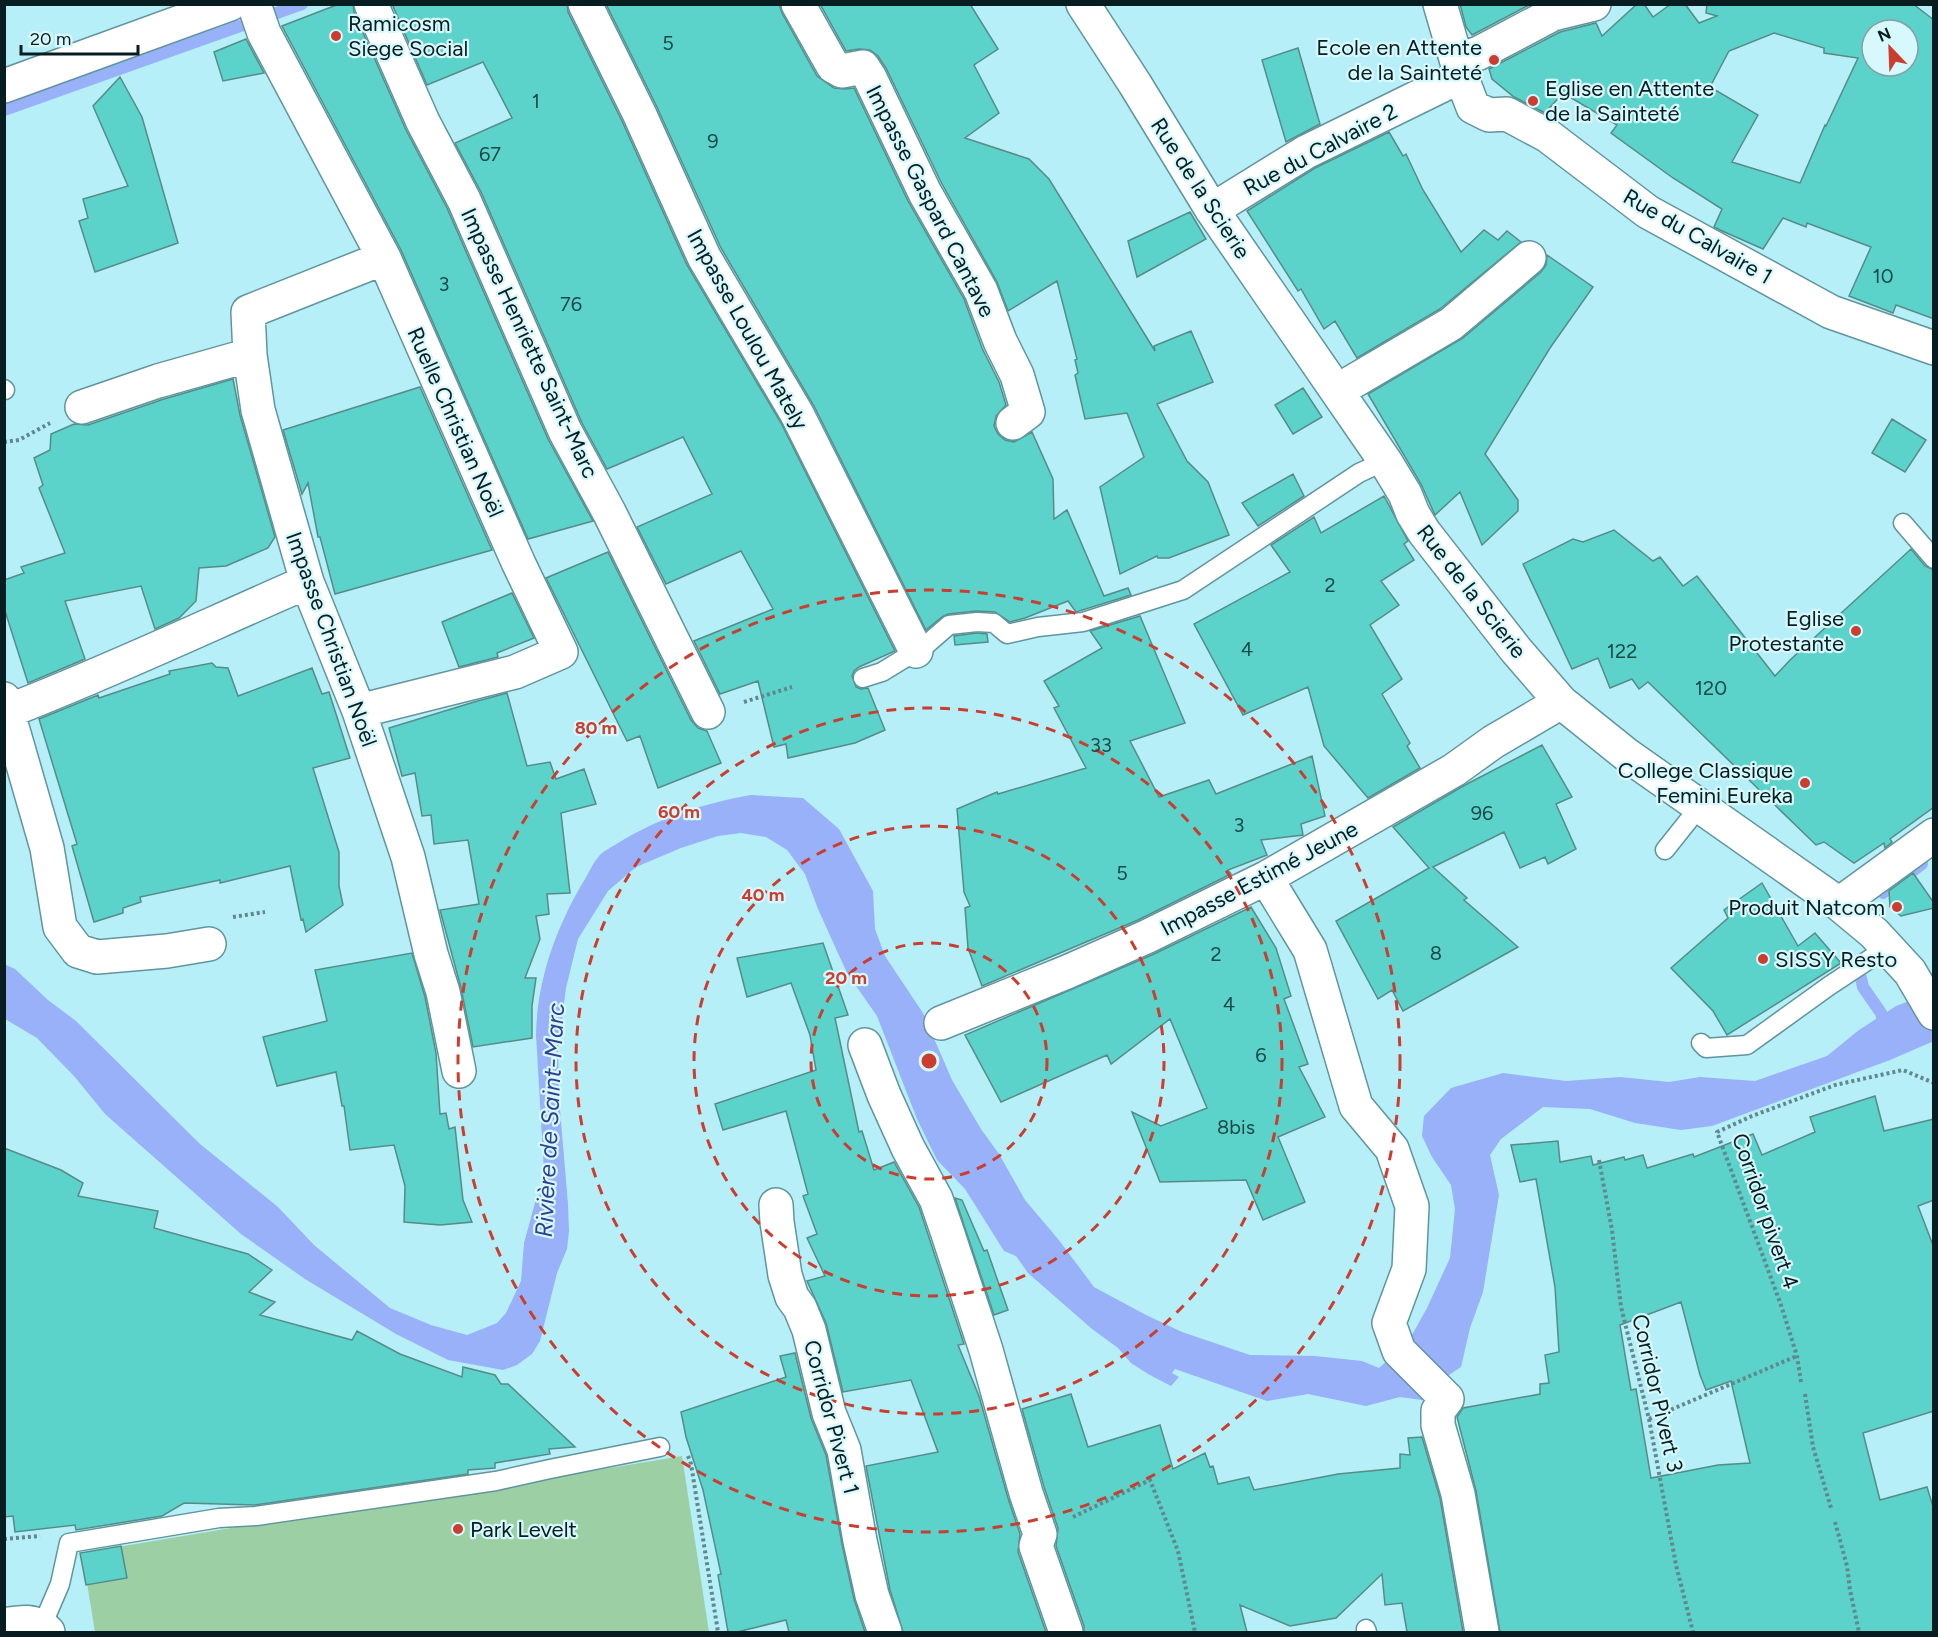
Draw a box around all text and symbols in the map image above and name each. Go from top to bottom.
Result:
place label: Ramicosm Siege Social [348,10,468,62]
scale bar [21,18,138,56]
north arrow [1860,18,1920,78]
text: N [1875,23,1894,46]
text: 20 m [30,28,71,50]
marker: Ramicosm Siege Social [329,29,343,43]
house number: 5 [662,31,674,55]
place label: Ecole en Attente de la Sainteté [1316,34,1482,86]
marker: Ecole en Attente de la Sainteté [1487,53,1501,67]
place label: Eglise en Attente de la Sainteté [1545,75,1714,127]
street label: Impasse Gaspard Cantave [860,81,1001,322]
house number: 1 [532,89,540,113]
marker: Eglise en Attente de la Sainteté [1526,94,1540,108]
street label: Rue du Calvaire 2 [1239,97,1402,201]
street label: Rue de la Scierie [1145,113,1256,264]
house number: 9 [707,129,719,153]
house number: 67 [479,142,501,166]
street label: Rue du Calvaire 1 [1618,183,1777,290]
street label: Impasse Henriette Saint-Marc [455,204,604,483]
street label: Impasse Loulou Mately [681,224,814,435]
house number: 10 [1872,264,1894,288]
house number: 3 [439,272,449,296]
house number: 76 [560,292,582,316]
street label: Ruelle Christian Noël [401,323,510,521]
street label: Rue de la Scierie [1411,519,1532,664]
street label: Impasse Christian Noël [280,528,383,750]
house number: 2 [1324,573,1336,597]
place label: Eglise Protestante [1729,605,1844,657]
marker: Eglise Protestante [1849,624,1863,638]
house number: 4 [1241,637,1253,661]
house number: 122 [1607,639,1637,663]
house number: 120 [1695,676,1727,700]
text: 80 m [575,717,617,739]
house number: 33 [1090,733,1112,757]
place label: College Classique Femini Eureka [1618,757,1793,809]
marker: College Classique Femini Eureka [1798,776,1812,790]
text: 60 m [658,801,700,823]
house number: 96 [1471,801,1493,825]
house number: 3 [1234,813,1244,837]
street label: Impasse Estimé Jeune [1156,815,1363,942]
house number: 5 [1116,861,1128,885]
text: 40 m [741,884,785,906]
place label: Produit Natcom [1728,894,1885,921]
marker: Produit Natcom [1890,900,1904,914]
house number: 8 [1430,941,1442,965]
house number: 2 [1210,942,1222,966]
place label: SISSY Resto [1775,946,1897,973]
marker: SISSY Resto [1756,952,1770,966]
text: 20 m [825,967,867,989]
house number: 4 [1223,992,1235,1016]
water label: Rivière de Saint-Marc [529,1002,570,1238]
house number: 6 [1255,1043,1267,1067]
centre of rings [919,1051,939,1071]
house number: 8bis [1217,1115,1255,1139]
street label: Corridor pivert 4 [1726,1130,1805,1293]
street label: Corridor Pivert 3 [1626,1311,1689,1475]
street label: Corridor Pivert 1 [798,1337,865,1497]
place label: Park Levelt [470,1516,577,1543]
marker: Park Levelt [451,1522,465,1536]

